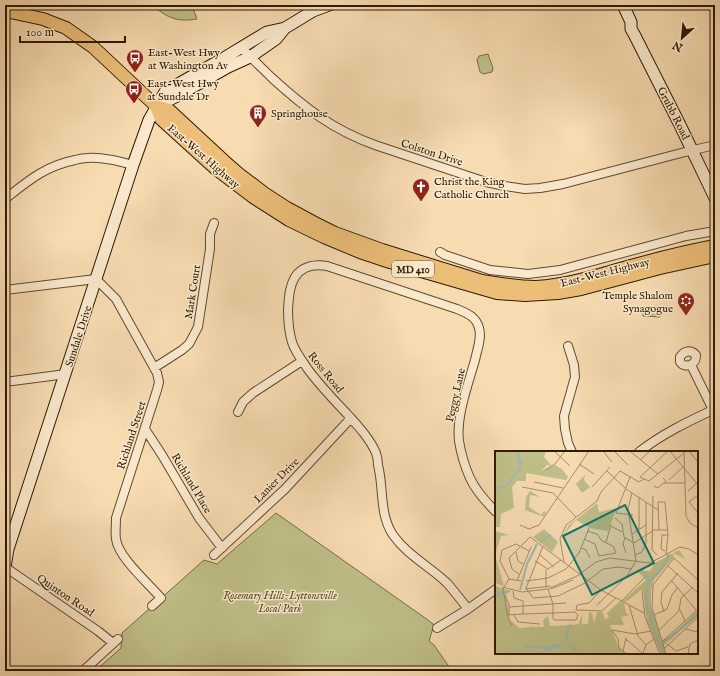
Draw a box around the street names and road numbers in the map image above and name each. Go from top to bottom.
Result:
street label: Grubb Road [654,85,692,142]
street label: East-West Highway [164,121,243,192]
street label: Colston Drive [399,136,464,170]
street label: East-West Highway [559,255,652,291]
road number: MD 410 [392,261,434,277]
street label: Mark Court [182,264,204,320]
street label: Sundale Drive [62,304,95,369]
street label: Ross Road [304,349,346,396]
street label: Peggy Lane [443,367,469,424]
street label: Richland Street [114,399,150,471]
street label: Richland Place [168,451,215,516]
street label: Lanier Drive [251,455,302,506]
street label: Quinton Road [34,572,97,620]

